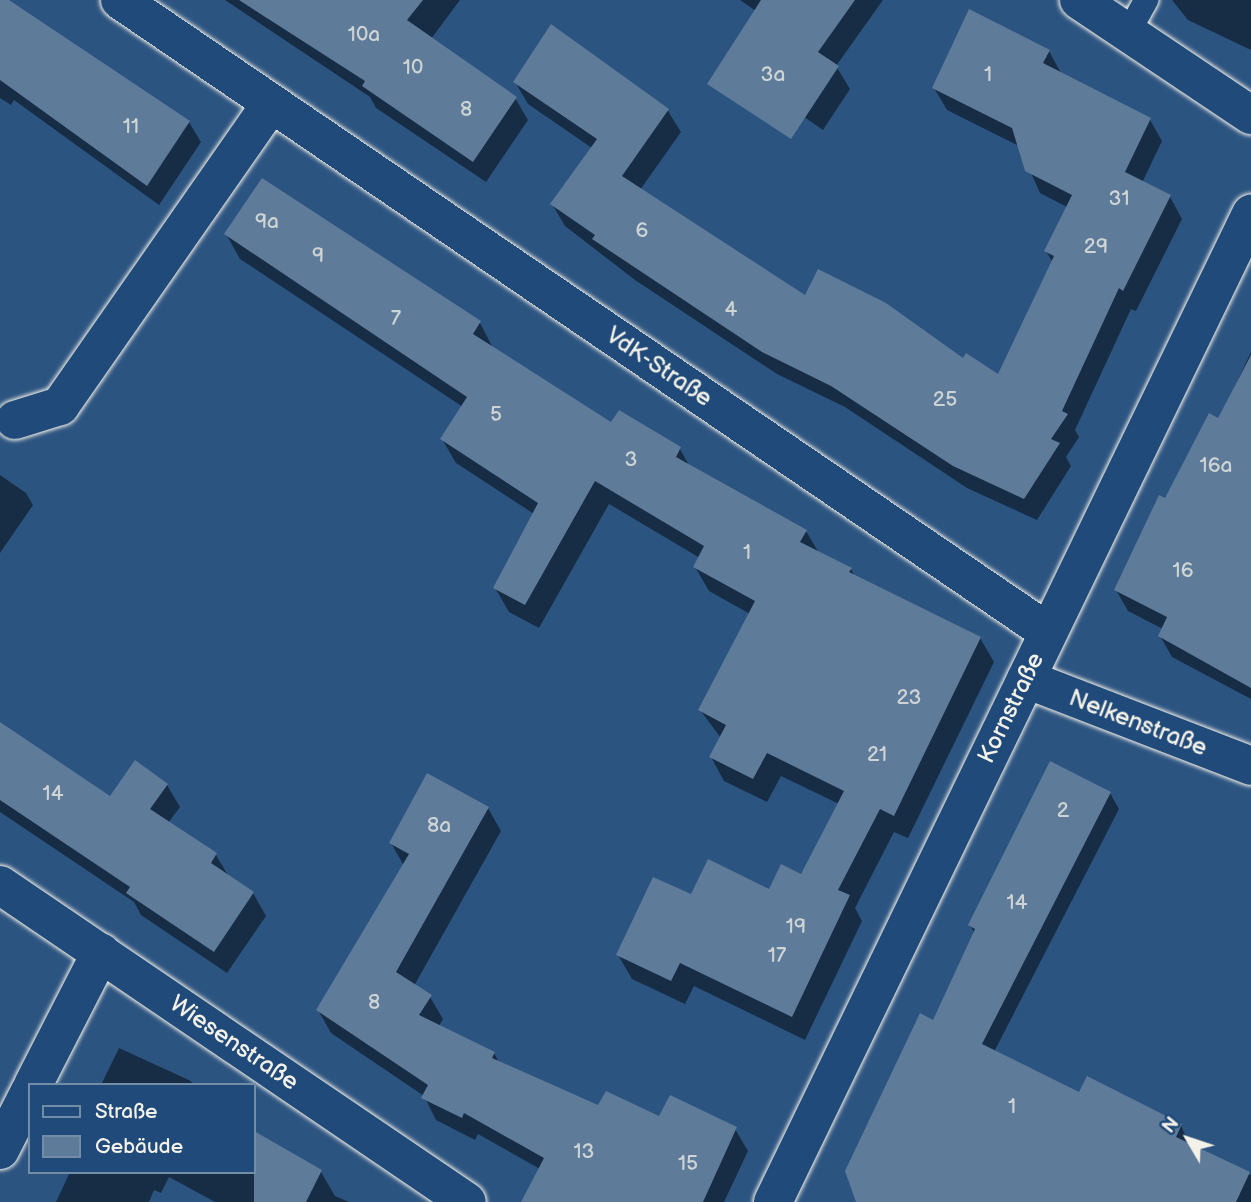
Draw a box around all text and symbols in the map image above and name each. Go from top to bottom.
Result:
house number: 10a [348,22,380,48]
house number: 10 [403,55,423,81]
house number: 3a [761,62,785,88]
house number: 1 [984,62,992,88]
house number: 8 [460,97,472,123]
house number: 11 [123,114,139,140]
house number: 31 [1108,186,1130,212]
house number: 9a [255,209,279,235]
house number: 6 [636,218,648,244]
house number: 29 [1084,234,1108,260]
house number: 9 [312,243,324,269]
house number: 4 [725,297,737,323]
house number: 7 [391,306,401,332]
street label: VdK-Straße [600,321,718,413]
house number: 25 [933,387,957,413]
house number: 5 [490,402,502,428]
house number: 3 [625,447,637,473]
house number: 16a [1200,453,1232,479]
house number: 1 [743,540,751,566]
house number: 16 [1173,558,1193,584]
street label: Kornstraße [972,648,1050,768]
street label: Nelkenstraße [1065,684,1211,762]
house number: 23 [897,685,921,711]
house number: 21 [867,742,887,768]
house number: 14 [43,781,63,807]
house number: 2 [1057,798,1069,824]
house number: 8a [427,813,451,839]
house number: 14 [1007,890,1027,916]
house number: 19 [786,914,806,940]
house number: 17 [768,943,786,969]
street label: Wiesenstraße [164,989,304,1097]
house number: 8 [368,990,380,1016]
legend [28,1083,256,1174]
house number: 1 [1008,1094,1016,1120]
text: Straße [95,1099,157,1124]
north arrow [1153,1104,1223,1174]
text: N [1158,1113,1185,1138]
text: Gebäude [95,1134,183,1159]
house number: 13 [573,1139,595,1165]
house number: 15 [678,1151,698,1177]

